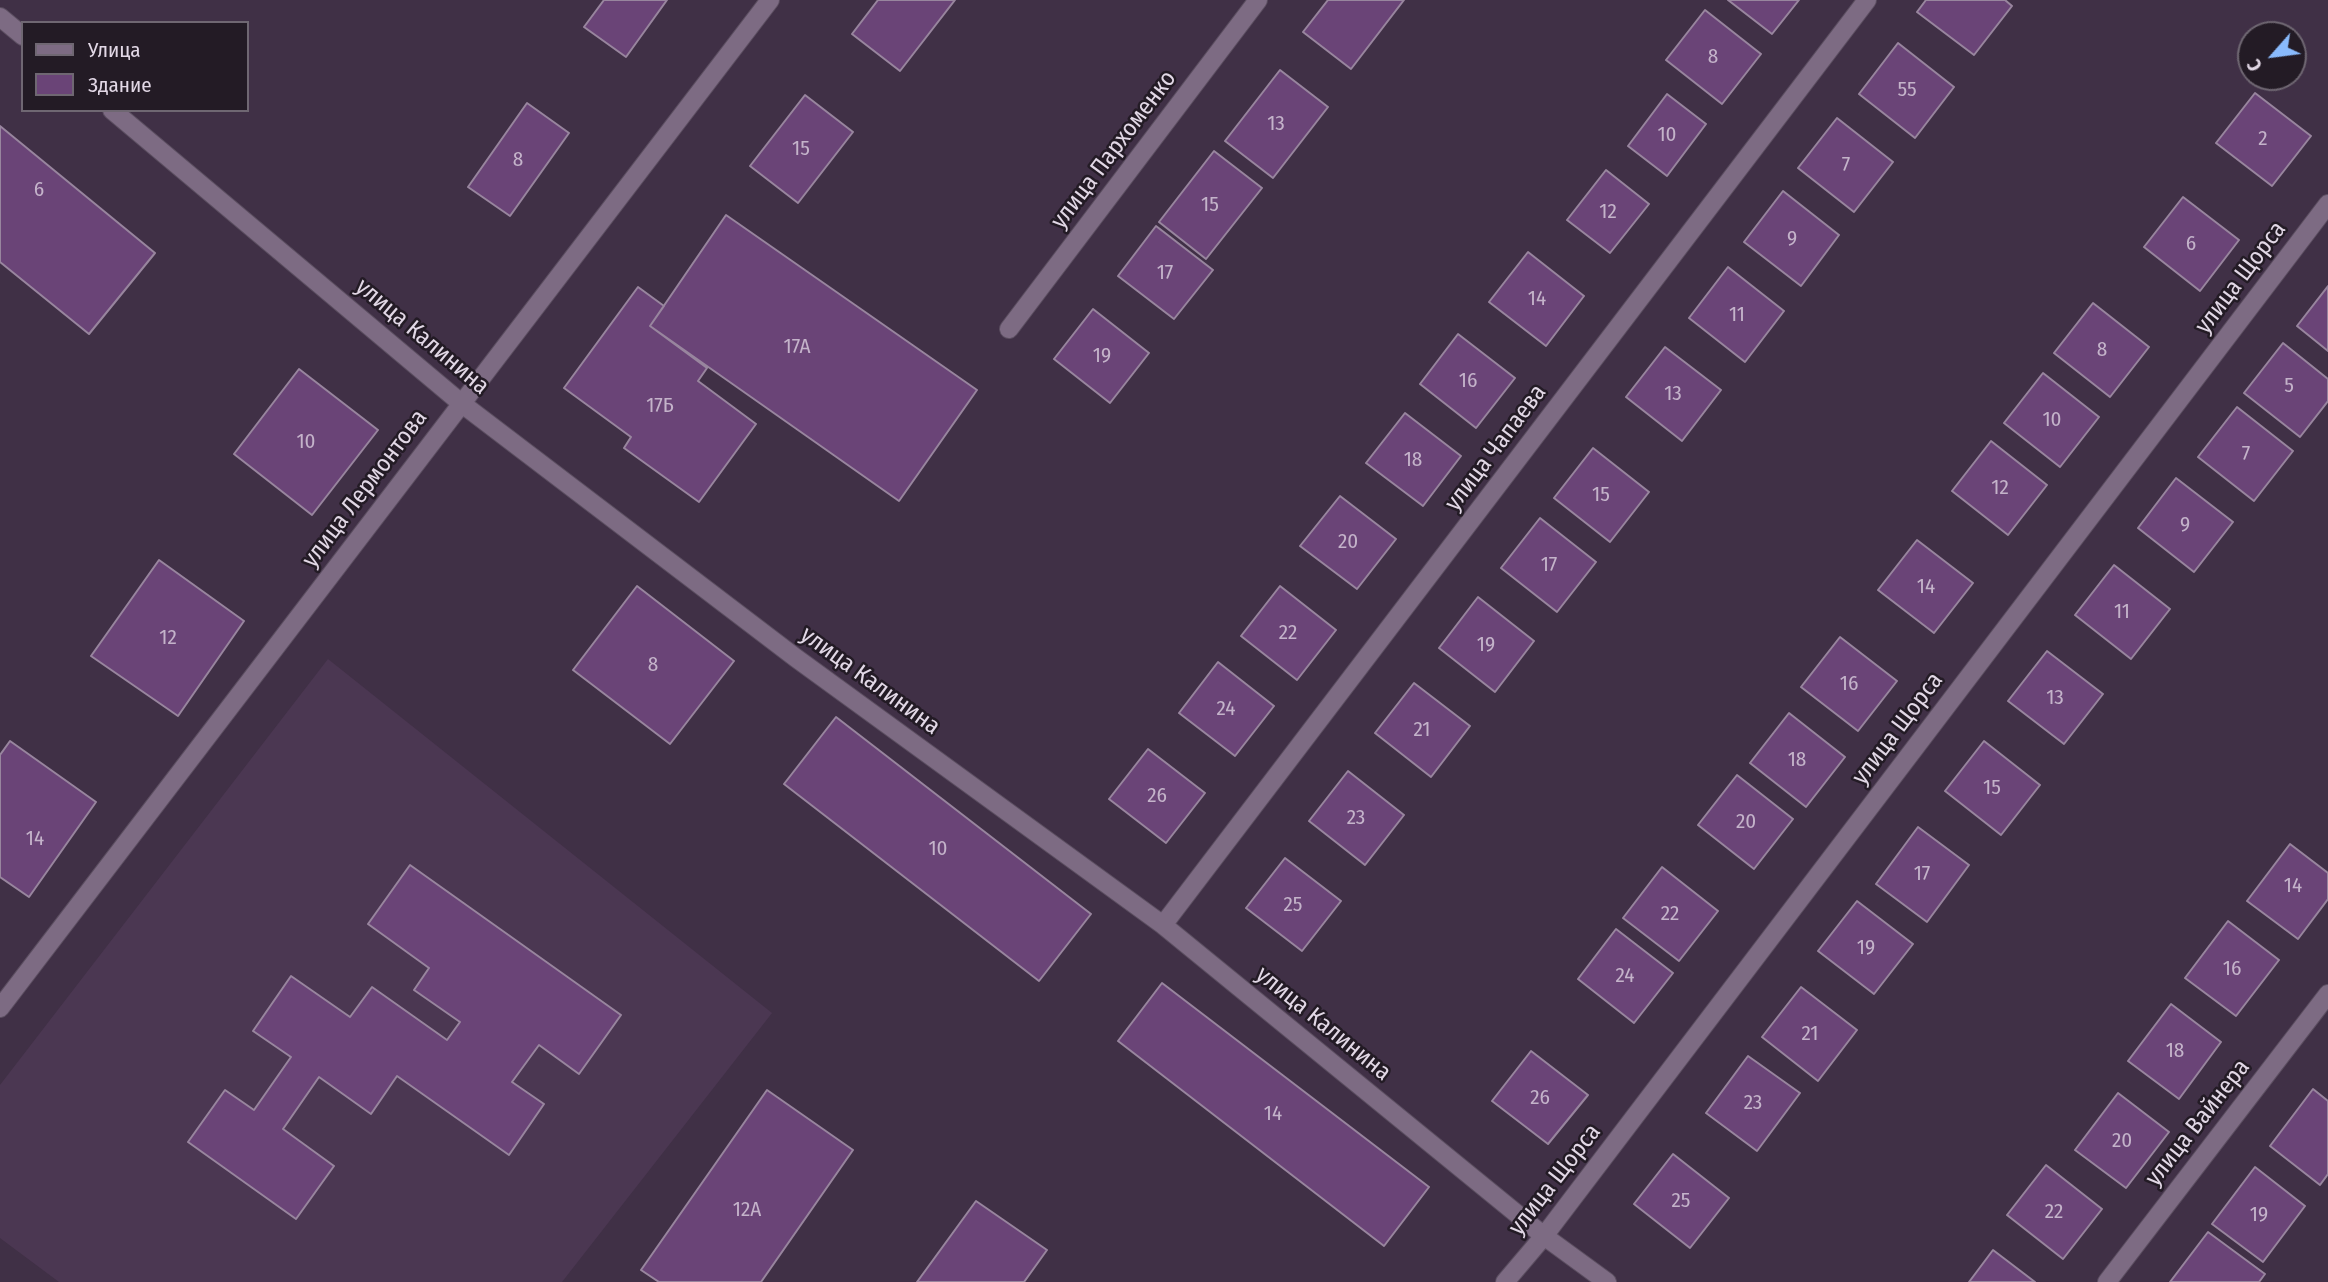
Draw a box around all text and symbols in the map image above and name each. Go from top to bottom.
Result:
legend [21,21,248,112]
north arrow [2237,21,2307,91]
text: Улица [88,37,141,63]
house number: 8 [1708,44,1718,70]
text: С [2242,55,2267,75]
street label: улица Пархоменко [1045,65,1183,235]
text: Здание [88,72,152,98]
house number: 55 [1897,77,1917,103]
house number: 13 [1267,111,1285,137]
house number: 10 [1657,122,1677,148]
house number: 2 [2258,126,2268,152]
house number: 15 [792,136,810,162]
house number: 8 [513,147,523,173]
house number: 7 [1842,152,1850,178]
house number: 6 [34,177,44,203]
house number: 15 [1201,192,1219,218]
house number: 12 [1599,199,1617,225]
street label: улица Щорса [2190,216,2292,340]
house number: 9 [1787,226,1797,252]
house number: 6 [2186,231,2196,257]
house number: 17 [1157,260,1173,286]
street label: улица Калинина [349,273,495,401]
house number: 14 [1528,286,1546,312]
house number: 11 [1729,302,1745,328]
house number: 17А [783,334,811,360]
house number: 8 [2097,337,2107,363]
house number: 19 [1093,343,1111,369]
house number: 16 [1459,368,1477,394]
house number: 5 [2284,373,2294,399]
street label: улица Чапаева [1439,379,1553,517]
house number: 13 [1664,381,1682,407]
house number: 17Б [646,393,674,419]
street label: улица Лермонтова [296,405,434,573]
house number: 10 [2042,407,2062,433]
house number: 10 [296,429,316,455]
house number: 7 [2242,441,2250,467]
house number: 18 [1404,447,1422,473]
house number: 12 [1991,475,2009,501]
house number: 15 [1592,482,1610,508]
house number: 9 [2180,512,2190,538]
house number: 20 [1338,529,1358,555]
house number: 17 [1541,552,1557,578]
house number: 14 [1917,574,1935,600]
house number: 11 [2114,599,2130,625]
house number: 22 [1279,620,1297,646]
street label: улица Калинина [795,621,945,741]
house number: 12 [159,625,177,651]
house number: 19 [1477,632,1495,658]
house number: 8 [648,652,658,678]
street label: улица Щорса [1847,667,1949,791]
house number: 16 [1840,671,1858,697]
house number: 13 [2046,685,2064,711]
house number: 24 [1216,696,1236,722]
house number: 21 [1414,717,1430,743]
house number: 18 [1788,747,1806,773]
house number: 15 [1983,775,2001,801]
house number: 26 [1147,783,1167,809]
house number: 23 [1347,805,1365,831]
house number: 20 [1736,809,1756,835]
house number: 14 [26,826,44,852]
house number: 10 [928,836,948,862]
house number: 17 [1914,861,1930,887]
house number: 14 [2284,873,2302,899]
house number: 25 [1284,892,1302,918]
house number: 22 [1661,901,1679,927]
house number: 19 [1857,935,1875,961]
house number: 16 [2223,956,2241,982]
street label: улица Калинина [1250,961,1396,1087]
house number: 24 [1615,963,1635,989]
house number: 21 [1802,1021,1818,1047]
house number: 18 [2166,1038,2184,1064]
street label: улица Вайнера [2140,1054,2256,1192]
house number: 26 [1530,1085,1550,1111]
house number: 23 [1744,1090,1762,1116]
house number: 14 [1264,1101,1282,1127]
street label: улица Щорса [1503,1119,1607,1241]
house number: 20 [2112,1128,2132,1154]
house number: 25 [1672,1188,1690,1214]
house number: 12А [733,1197,761,1223]
house number: 22 [2045,1199,2063,1225]
house number: 19 [2250,1202,2268,1228]

